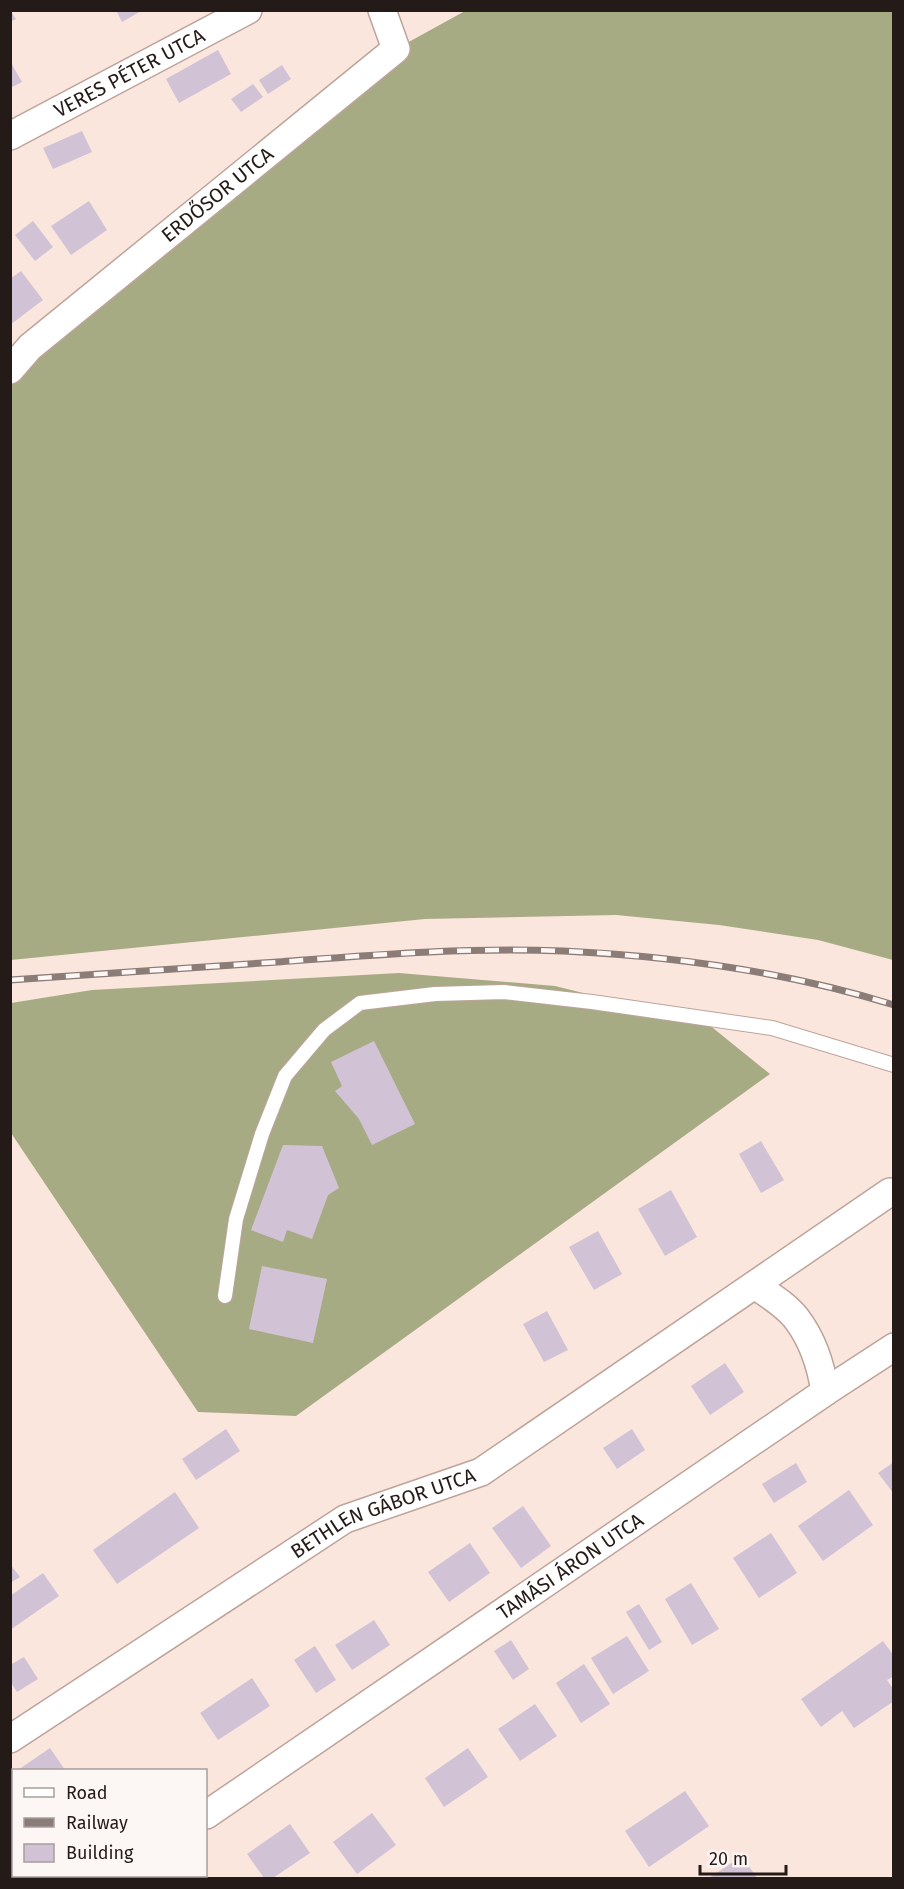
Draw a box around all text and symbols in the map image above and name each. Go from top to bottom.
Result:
street label: VERES PÉTER UTCA [50,23,209,123]
street label: ERDŐSOR UTCA [156,142,279,247]
street label: BETHLEN GÁBOR UTCA [286,1463,479,1563]
street label: TAMÁSI ÁRON UTCA [492,1508,648,1625]
legend [12,1769,207,1877]
text: Road [66,1782,108,1804]
text: Railway [66,1812,128,1834]
scale bar [700,1838,786,1876]
text: Building [66,1842,134,1864]
text: 20 m [709,1848,748,1870]

